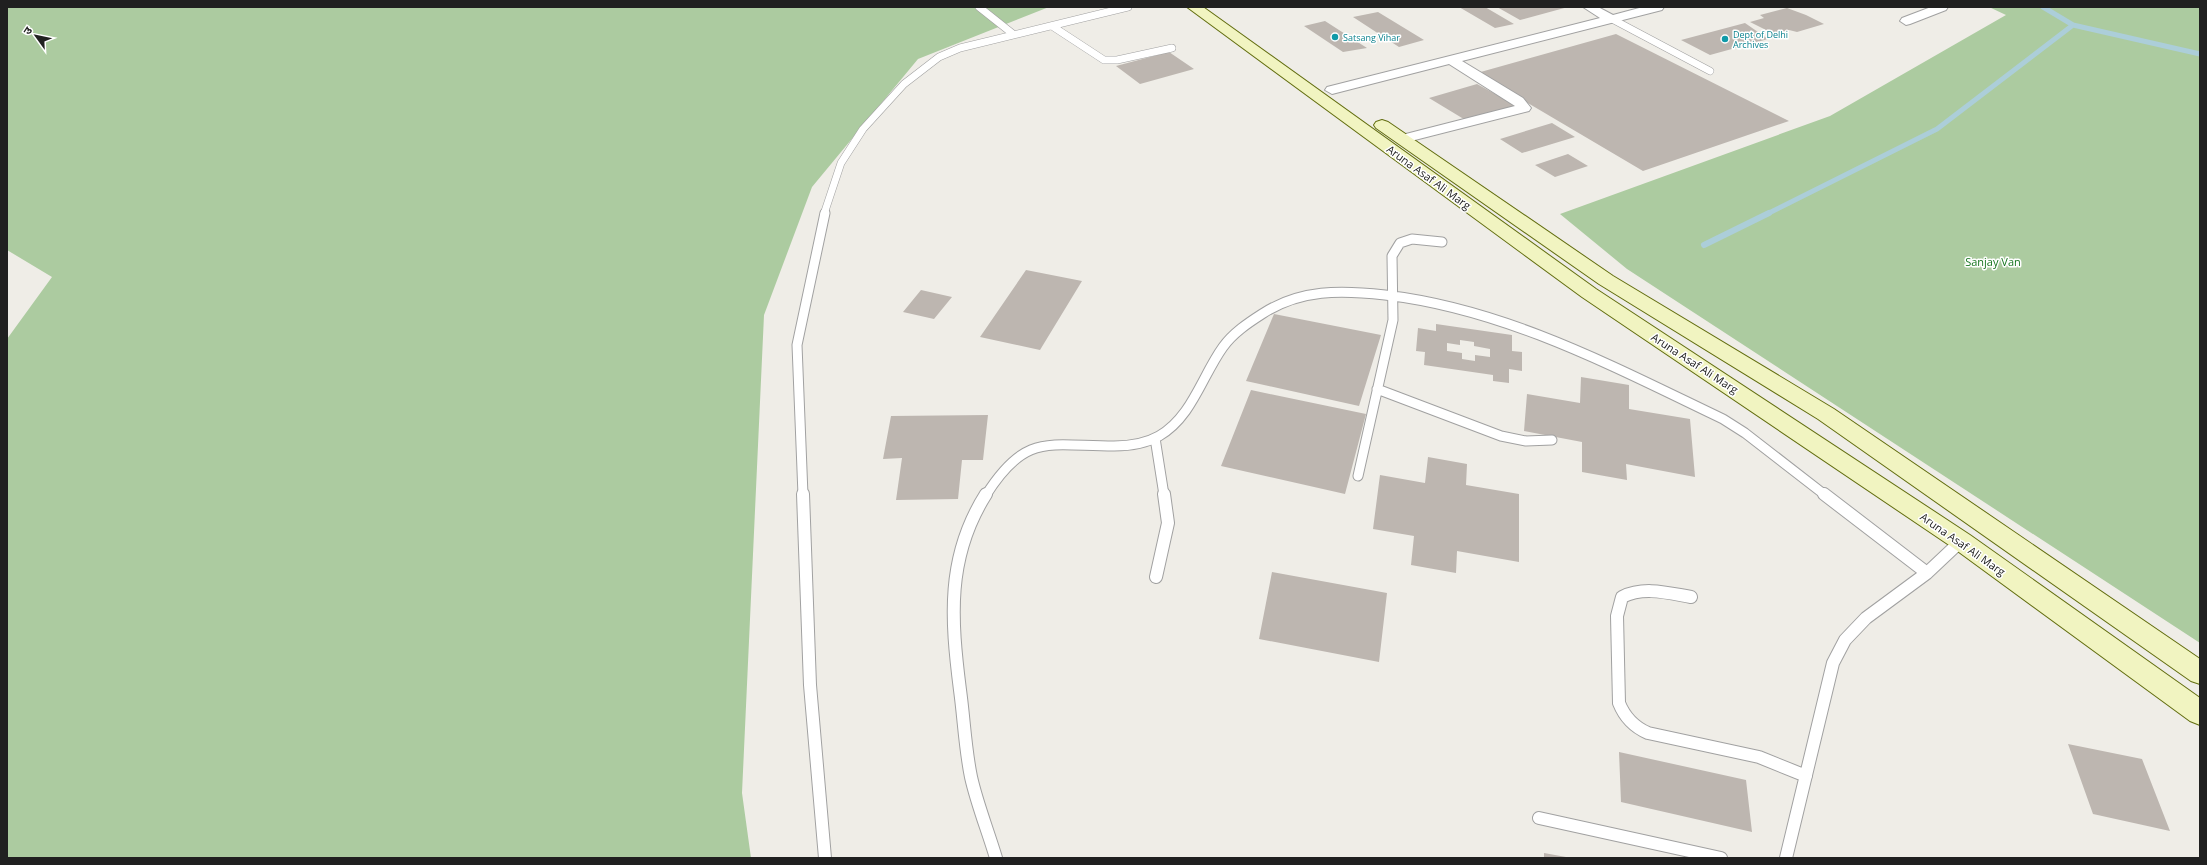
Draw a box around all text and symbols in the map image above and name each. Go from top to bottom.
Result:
north arrow [16,16,56,56]
text: उ [19,23,36,37]
place label: Dept of Delhi Archives [1733,28,1788,51]
place label: Satsang Vihar [1343,31,1400,44]
marker: Satsang Vihar [1330,32,1340,42]
marker: Dept of Delhi Archives [1720,34,1730,44]
street label: Aruna Asaf Ali Marg [1384,141,1474,213]
park label: Sanjay Van [1965,254,2021,269]
street label: Aruna Asaf Ali Marg [1649,329,1741,397]
street label: Aruna Asaf Ali Marg [1917,509,2009,579]

